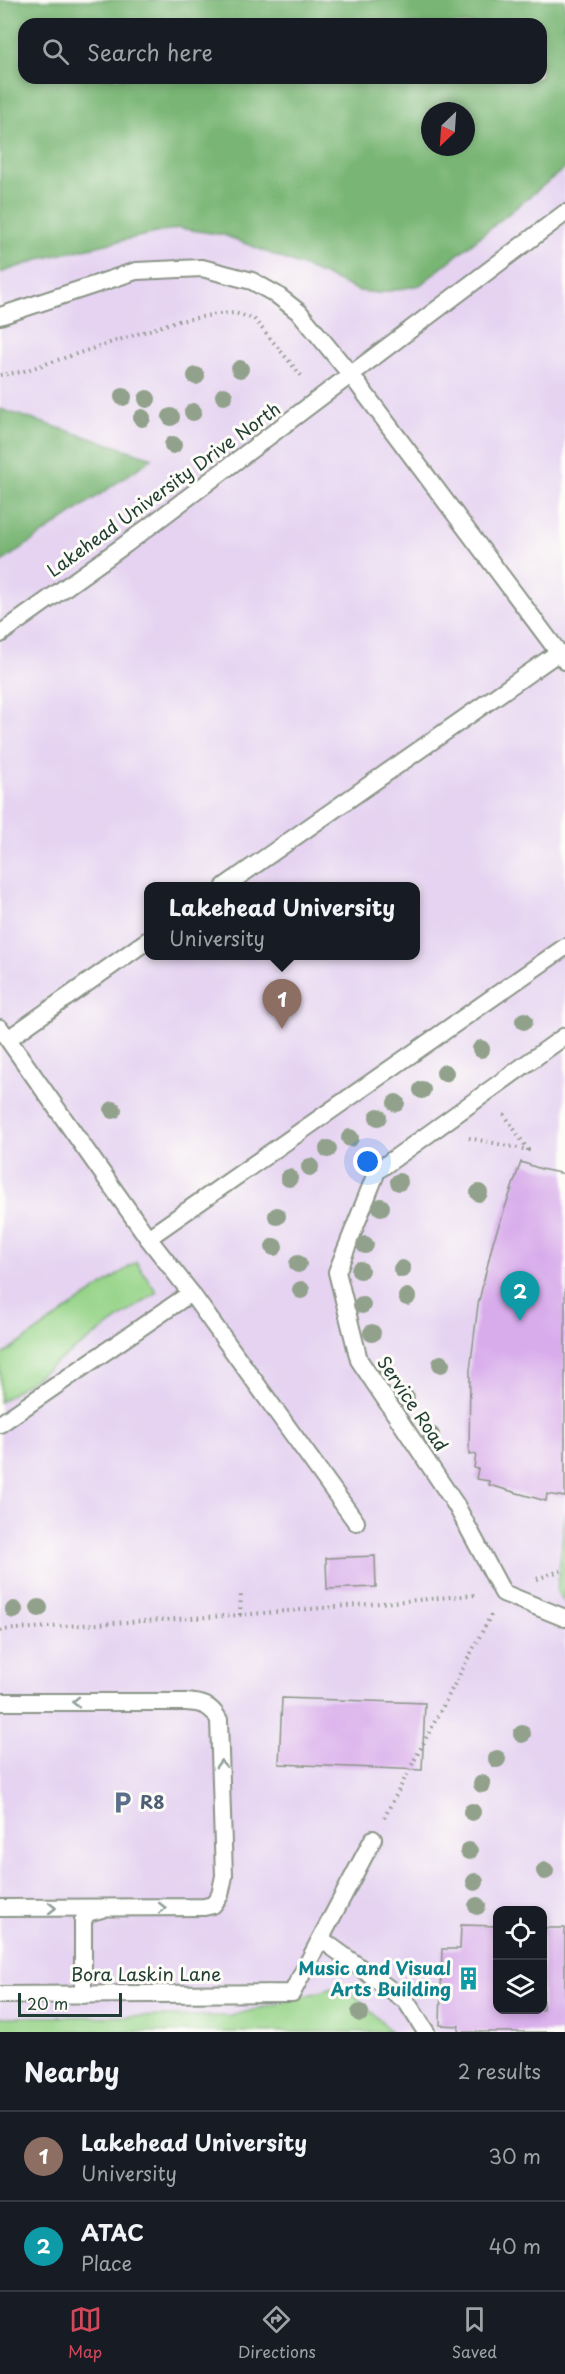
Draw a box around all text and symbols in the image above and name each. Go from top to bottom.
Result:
search box [18,18,547,84]
icon: search [39,35,72,68]
text: Search here [87,35,213,68]
north arrow [421,102,475,156]
street label: Lakehead University Drive North [41,395,285,583]
popup [144,882,420,960]
text: Lakehead University [169,890,395,923]
text: University [169,923,265,953]
pin: 1 [262,980,302,1029]
your location [353,1147,382,1176]
pin: 2 [500,1272,540,1321]
street label: Service Road [371,1350,455,1456]
one-way arrow [72,1696,81,1708]
one-way arrow [214,1759,227,1768]
place label: R8 [140,1788,164,1815]
parking icon: R8 [109,1790,135,1816]
one-way arrow [47,1902,56,1914]
one-way arrow [158,1902,167,1914]
map controls [493,1906,547,2014]
button: locate [493,1906,547,1960]
place label: Music and Visual Arts Building [298,1954,451,2002]
street label: Bora Laskin Lane [71,1960,221,1987]
button: layers [493,1960,547,2014]
building icon: Music and Visual Arts Building [456,1966,482,1992]
scale bar [18,1990,122,2018]
text: 20 m [27,1991,68,2015]
text: Nearby [24,2052,119,2091]
text: 2 results [458,2056,541,2086]
text: Lakehead University [81,2125,307,2158]
text: 1 [39,2141,48,2171]
text: 30 m [488,2141,541,2171]
text: University [81,2158,177,2188]
text: ATAC [81,2215,144,2248]
text: 2 [36,2231,51,2261]
text: 40 m [489,2231,541,2261]
text: Place [81,2248,132,2278]
tab: Map [68,2303,102,2363]
tab: Directions [238,2303,316,2363]
tab: Saved [452,2303,497,2363]

